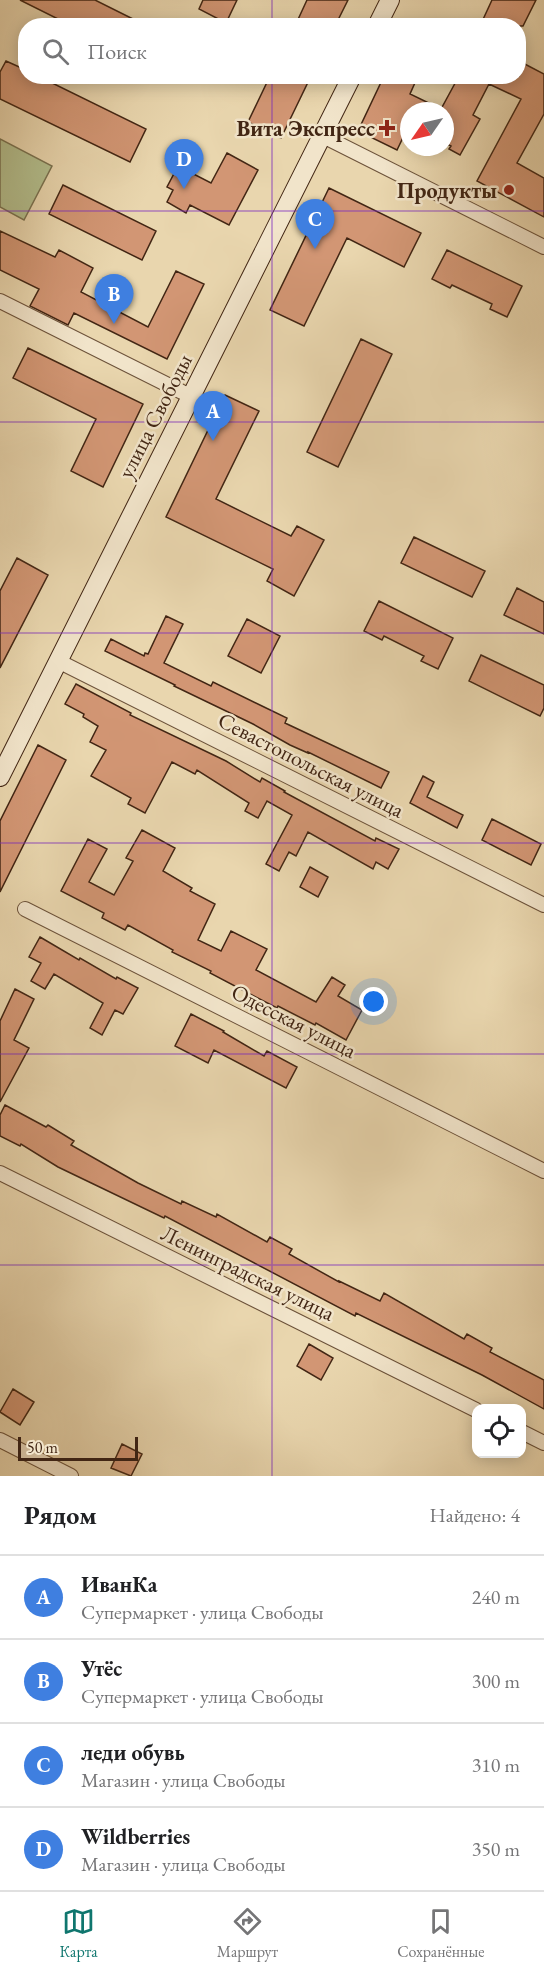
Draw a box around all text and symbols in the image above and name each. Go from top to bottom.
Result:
search box [18,18,526,84]
icon: search [39,35,72,68]
text: Поиск [87,37,147,66]
north arrow [400,102,454,156]
place label: Вита Экспресс [237,114,375,143]
marker: Вита Экспресс [380,121,394,135]
pin: D [164,140,204,189]
place label: Продукты [397,176,497,205]
marker: Продукты [502,183,516,197]
pin: C [296,200,334,249]
pin: B [94,274,134,324]
street label: улица Свободы [111,349,199,483]
pin: A [194,392,232,441]
street label: Севастопольская улица [213,705,409,825]
street label: Одесская улица [227,977,362,1065]
your location [359,987,388,1016]
street label: Ленинградская улица [156,1218,340,1328]
map controls [472,1404,526,1458]
button: locate [472,1404,526,1458]
scale bar [18,1434,138,1462]
text: 50 m [27,1437,58,1458]
text: Рядом [24,1498,97,1532]
text: Найдено: 4 [429,1502,520,1528]
text: ИванКа [81,1570,157,1599]
text: A [36,1584,51,1610]
text: 240 m [472,1584,520,1610]
text: Супермаркет · улица Свободы [81,1599,323,1625]
text: Утёс [81,1654,122,1683]
text: B [37,1668,50,1694]
text: 300 m [472,1668,520,1694]
text: Супермаркет · улица Свободы [81,1683,323,1709]
text: леди обувь [81,1738,185,1767]
text: C [36,1752,51,1778]
text: 310 m [472,1752,520,1778]
text: Магазин · улица Свободы [81,1767,286,1793]
text: Wildberries [81,1822,190,1851]
text: D [36,1836,51,1862]
text: 350 m [472,1836,520,1862]
text: Магазин · улица Свободы [81,1851,286,1877]
tab: Карта [60,1905,98,1962]
tab: Маршрут [217,1905,278,1962]
tab: Сохранённые [397,1905,484,1962]

